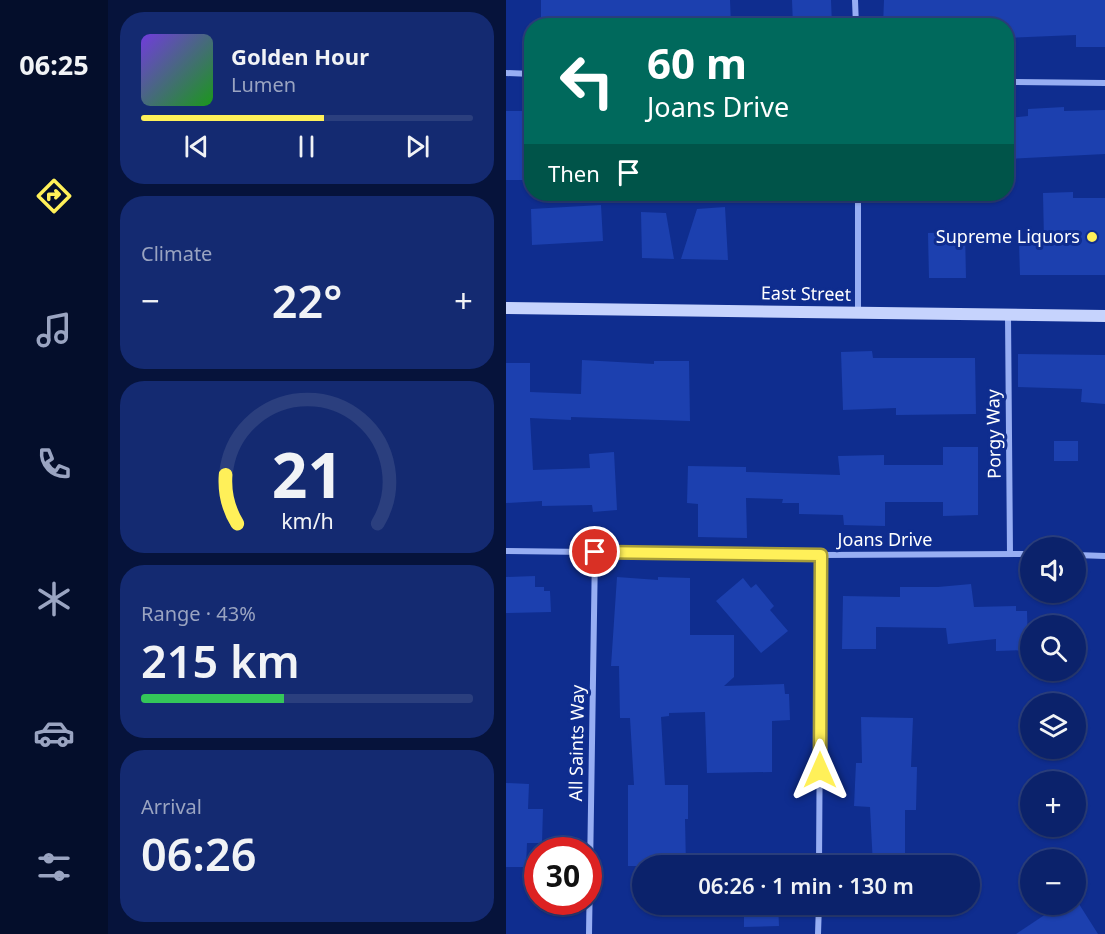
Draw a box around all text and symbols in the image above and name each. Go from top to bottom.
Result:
text: 60 m [647,34,747,91]
text: Golden Hour [231,41,369,71]
icon: left [548,42,626,120]
text: 06:25 [19,46,89,83]
text: Lumen [231,71,296,98]
text: Joans Drive [647,88,789,125]
icon: previous [180,130,213,163]
icon: pause [290,130,323,163]
icon: next [401,130,434,163]
icon: arrive [612,156,645,189]
text: Then [548,158,600,188]
icon: directions [33,175,75,217]
place label: Supreme Liquors [936,224,1080,248]
marker: Supreme Liquors [1085,230,1099,244]
text: Climate [141,240,212,267]
text: 22° [272,270,342,331]
text: − [141,278,160,323]
text: + [454,278,473,323]
street label: East Street [761,280,852,306]
icon: music [33,309,75,351]
street label: Porgy Way [980,388,1006,479]
text: 21 [271,431,343,516]
icon: phone [33,443,75,485]
text: km/h [281,506,333,535]
pin [569,526,620,577]
street label: Joans Drive [836,527,932,551]
icon: arrive [578,535,611,568]
map controls [1020,537,1086,915]
button: sound [1020,537,1086,603]
icon: climate [33,578,75,620]
text: Range · 43% [141,600,256,627]
button: search [1020,615,1086,681]
text: 215 km [141,630,300,691]
street label: All Saints Way [563,684,589,802]
button: layers [1020,693,1086,759]
icon: car [33,712,75,754]
position arrow [788,738,852,802]
button: + [1020,771,1086,837]
text: Arrival [141,793,202,820]
text: 06:26 [141,823,256,884]
speed limit sign: 30 [524,837,602,915]
icon: filters [33,846,75,888]
button: − [1020,849,1086,915]
text: 06:26 · 1 min · 130 m [698,870,914,900]

